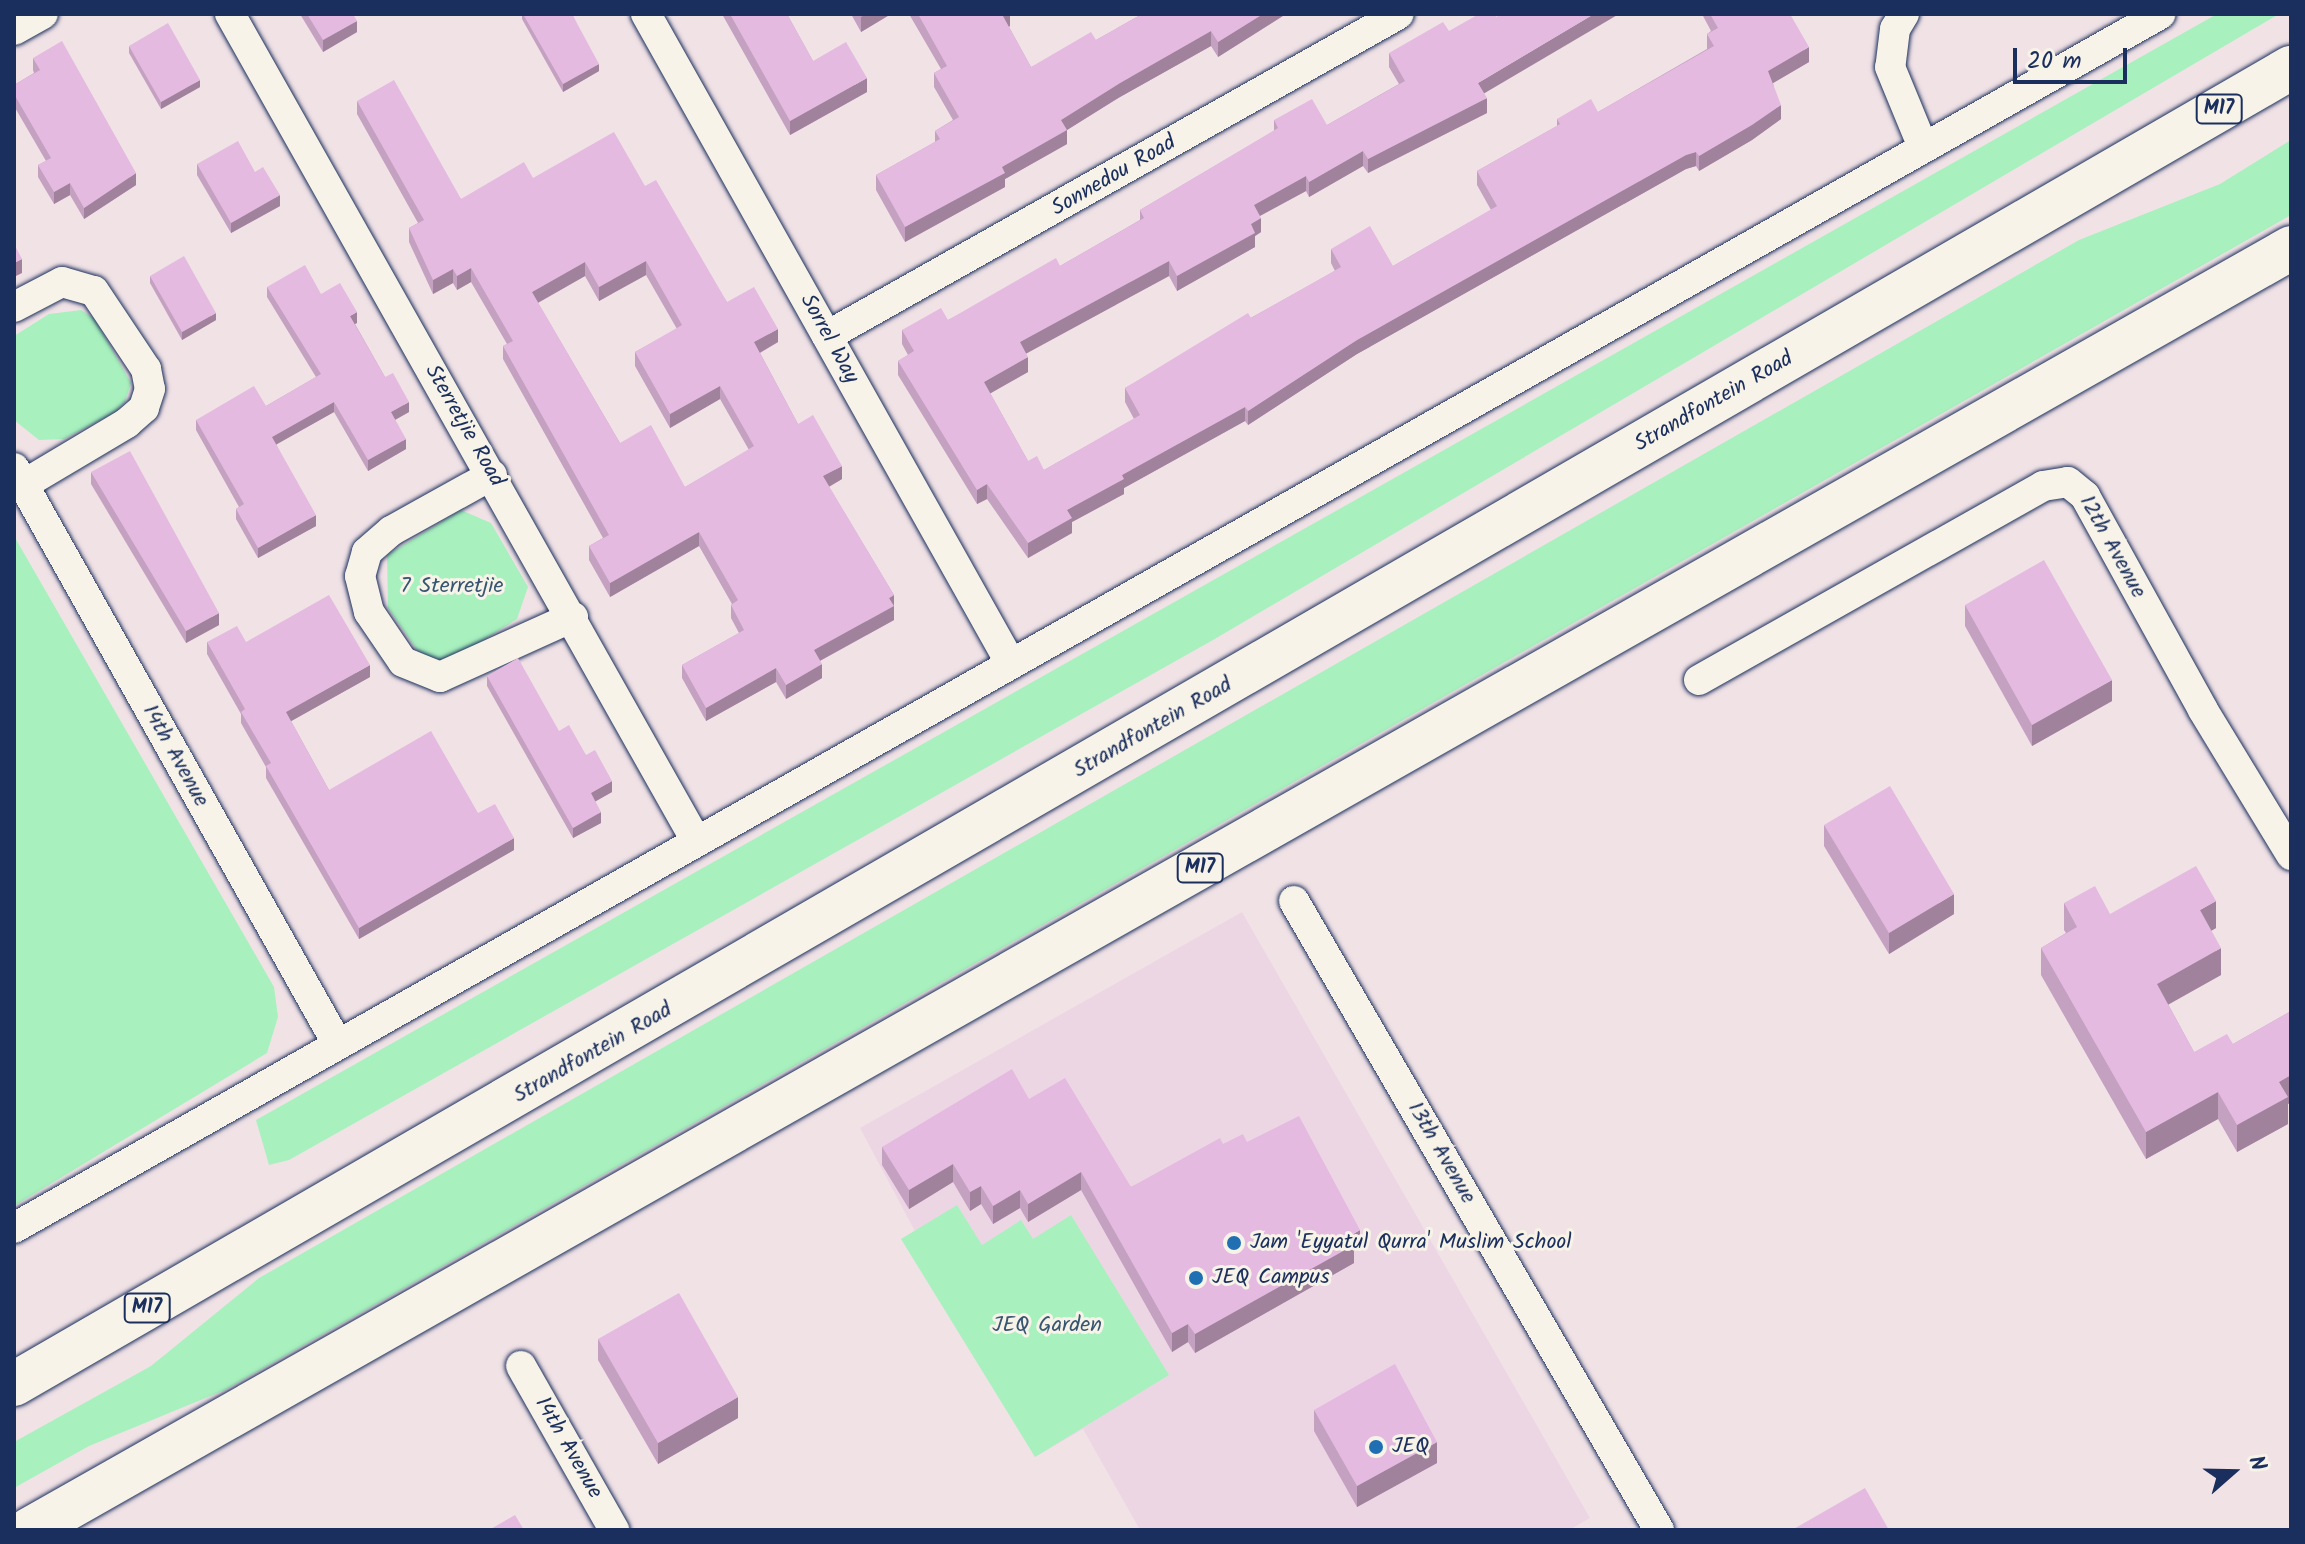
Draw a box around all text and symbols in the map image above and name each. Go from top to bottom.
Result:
scale bar [2017,32,2131,82]
text: 20 m [2027,42,2082,81]
road number: M17 [2195,93,2243,125]
street label: Sonnedou Road [1047,130,1181,222]
street label: Sorrel Way [794,290,864,388]
street label: Strandfontein Road [1630,346,1798,458]
street label: Sterretjie Road [418,360,510,492]
street label: 12th Avenue [2073,491,2151,603]
park label: 7 Sterretjie [401,574,503,600]
street label: Strandfontein Road [1069,672,1237,784]
street label: 14th Avenue [136,700,214,812]
road number: M17 [1176,852,1224,884]
street label: Strandfontein Road [509,997,677,1109]
street label: 13th Avenue [1401,1097,1481,1209]
place label: Jam 'Eyyatul Qurra' Muslim School [1250,1230,1572,1256]
marker: Jam 'Eyyatul Qurra' Muslim School [1225,1234,1243,1252]
place label: JEQ Campus [1212,1265,1330,1291]
marker: JEQ Campus [1187,1269,1205,1287]
road number: M17 [123,1292,171,1324]
park label: JEQ Garden [992,1313,1102,1339]
street label: 14th Avenue [528,1393,608,1503]
north arrow [2193,1432,2273,1512]
place label: JEQ [1392,1434,1429,1460]
marker: JEQ [1367,1438,1385,1456]
text: N [2237,1451,2275,1476]

